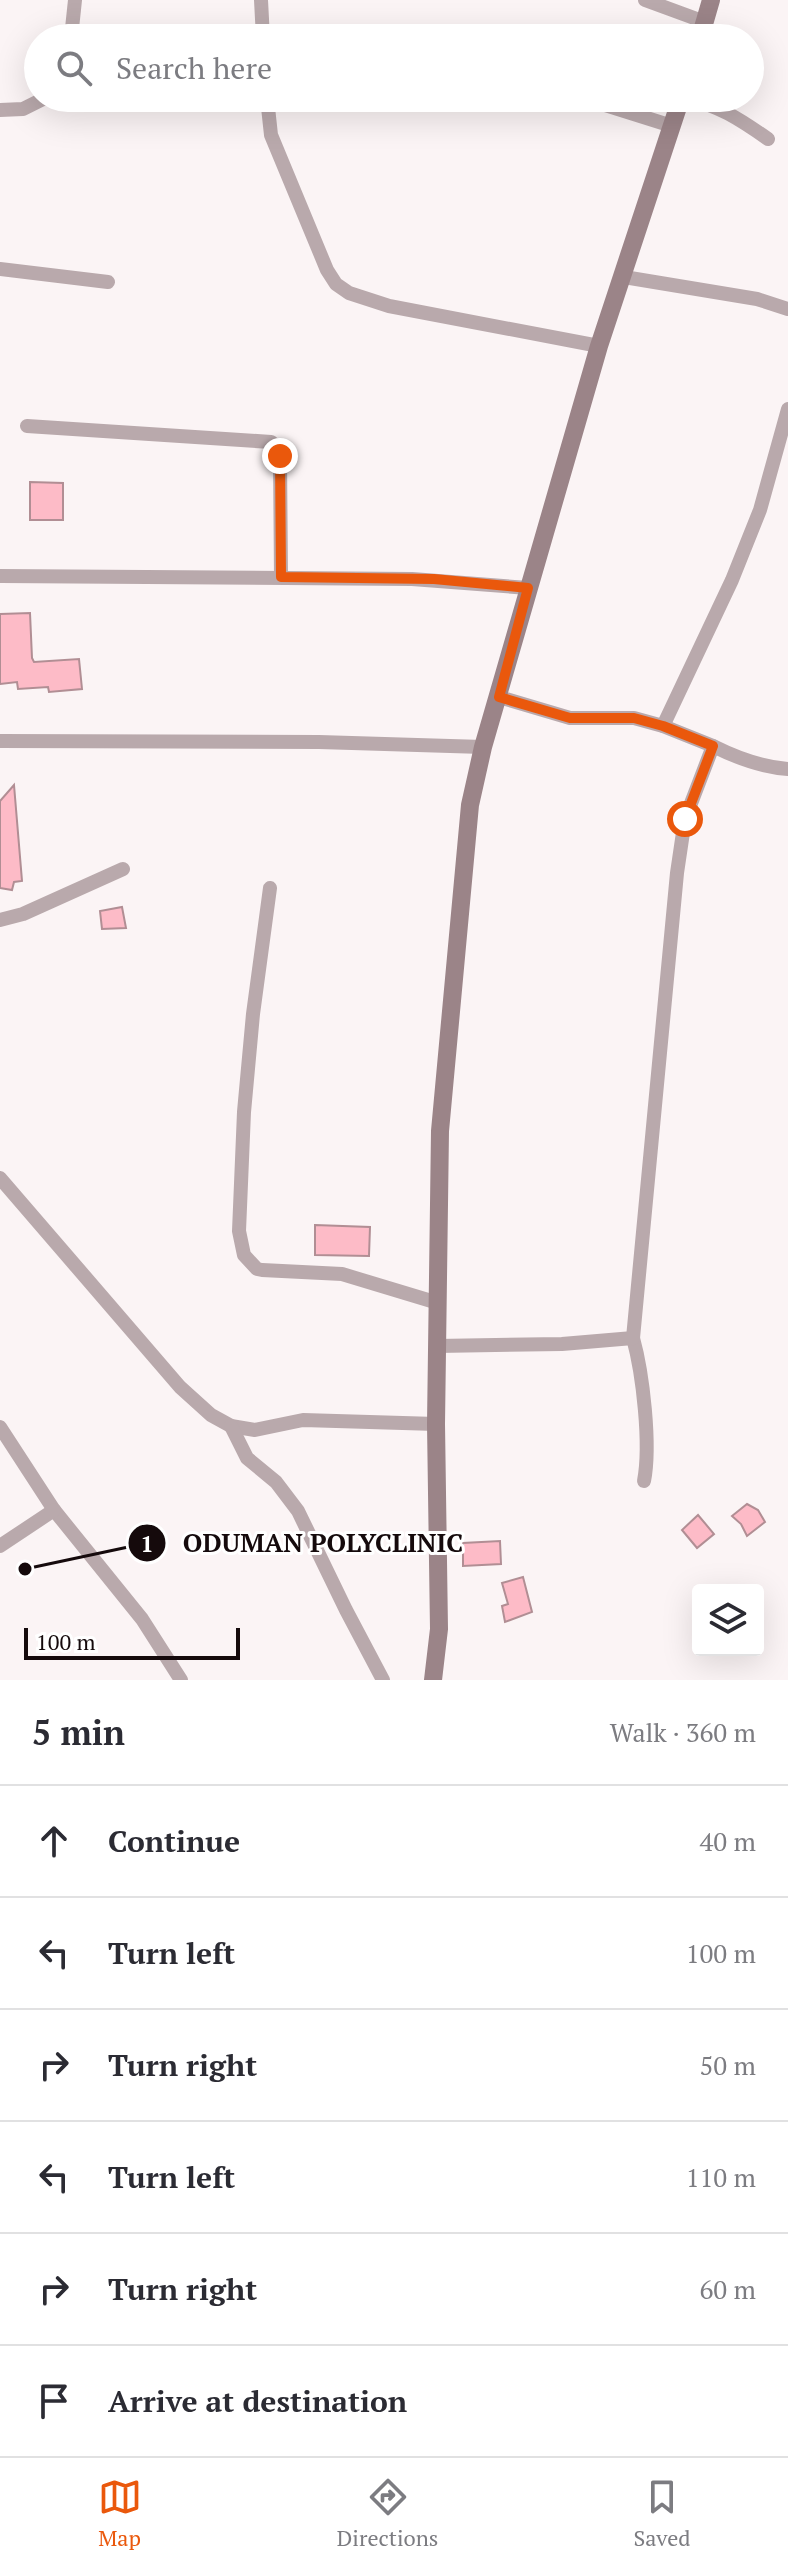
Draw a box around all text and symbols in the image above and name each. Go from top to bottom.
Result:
search box [24,24,764,112]
icon: search [52,46,96,90]
text: Search here [116,48,272,88]
route end [262,438,298,474]
route start [667,801,703,837]
callout: ODUMAN POLYCLINIC [127,1518,479,1568]
text: ODUMAN POLYCLINIC [183,1525,463,1559]
text: 1 [140,1527,154,1559]
map controls [692,1584,764,1656]
button: layers [692,1584,764,1656]
scale bar [24,1624,240,1660]
text: 100 m [36,1627,96,1656]
text: 5 min [32,1710,125,1755]
text: Walk · 360 m [610,1715,756,1749]
icon: ahead [32,1819,76,1863]
text: Continue [108,1821,240,1861]
text: 40 m [700,1824,756,1858]
icon: left [32,1931,76,1975]
text: Turn left [108,1933,235,1973]
text: 100 m [686,1936,756,1970]
icon: right [32,2043,76,2087]
text: Turn right [108,2045,257,2085]
text: 50 m [700,2048,756,2082]
icon: left [32,2155,76,2199]
text: Turn left [108,2157,235,2197]
text: 110 m [686,2160,756,2194]
icon: right [32,2267,76,2311]
text: Turn right [108,2269,257,2309]
text: 60 m [700,2272,756,2306]
icon: arrive [32,2379,76,2423]
text: Arrive at destination [108,2381,407,2421]
tab: Map [98,2475,142,2552]
tab: Directions [337,2475,438,2552]
tab: Saved [633,2475,690,2552]

